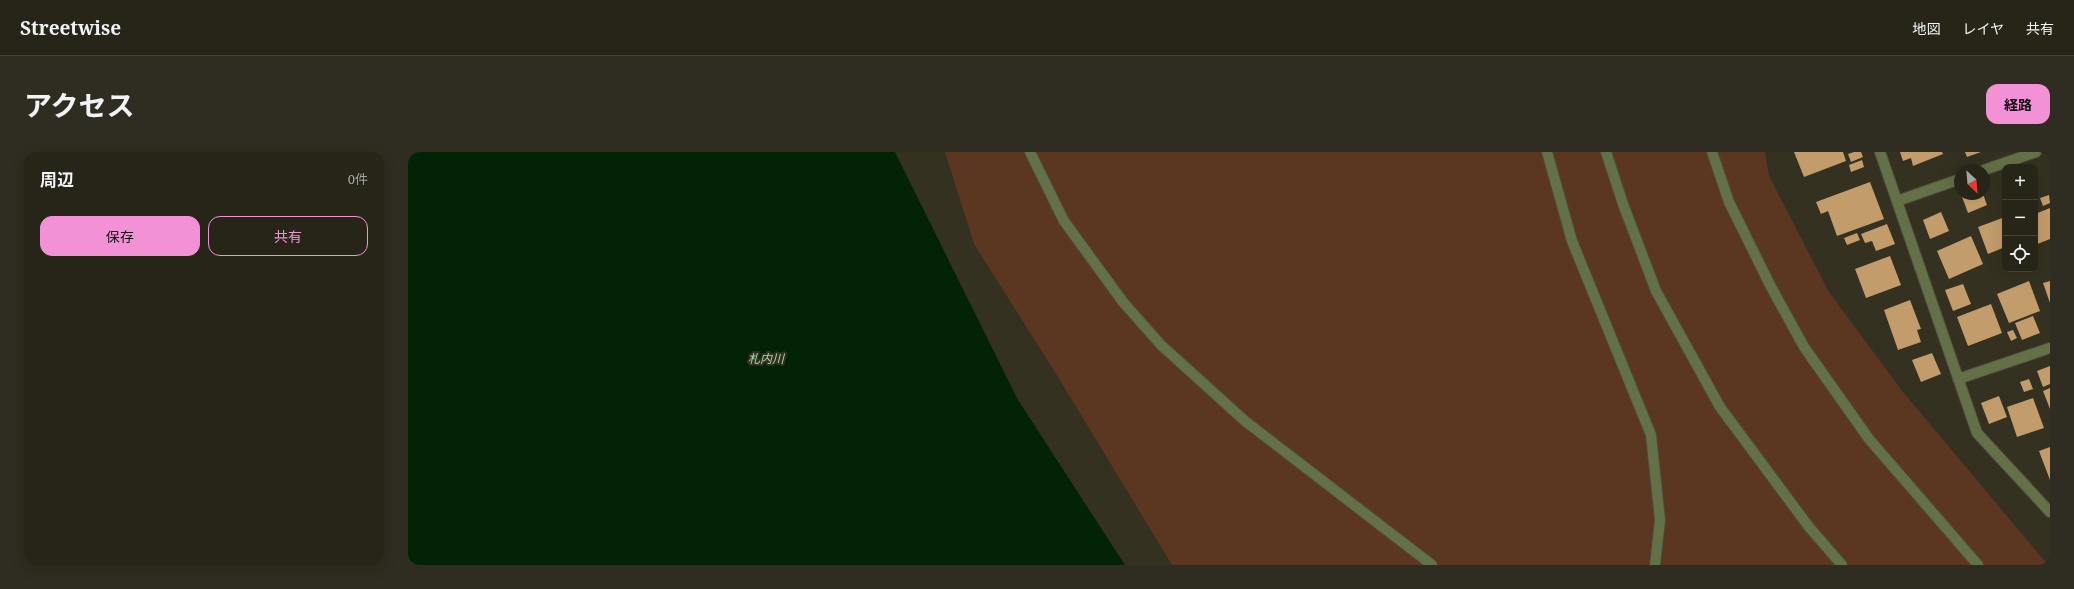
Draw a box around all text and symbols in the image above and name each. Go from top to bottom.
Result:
text: Streetwise [20,15,121,41]
text: 地図 [1912,19,1940,38]
text: レイヤ [1962,19,2004,38]
text: 共有 [2026,19,2054,38]
button: 経路 [1986,84,2050,124]
text: アクセス [24,86,135,124]
north arrow [1954,164,1990,200]
map controls [2002,164,2038,272]
button: + [2002,164,2038,200]
text: 周辺 [40,168,74,191]
text: 0件 [348,170,368,188]
button: − [2002,200,2038,236]
button: 保存 [40,216,200,256]
button: 共有 [208,216,368,256]
button: locate [2002,236,2038,272]
water label: 札内川 [748,350,786,367]

